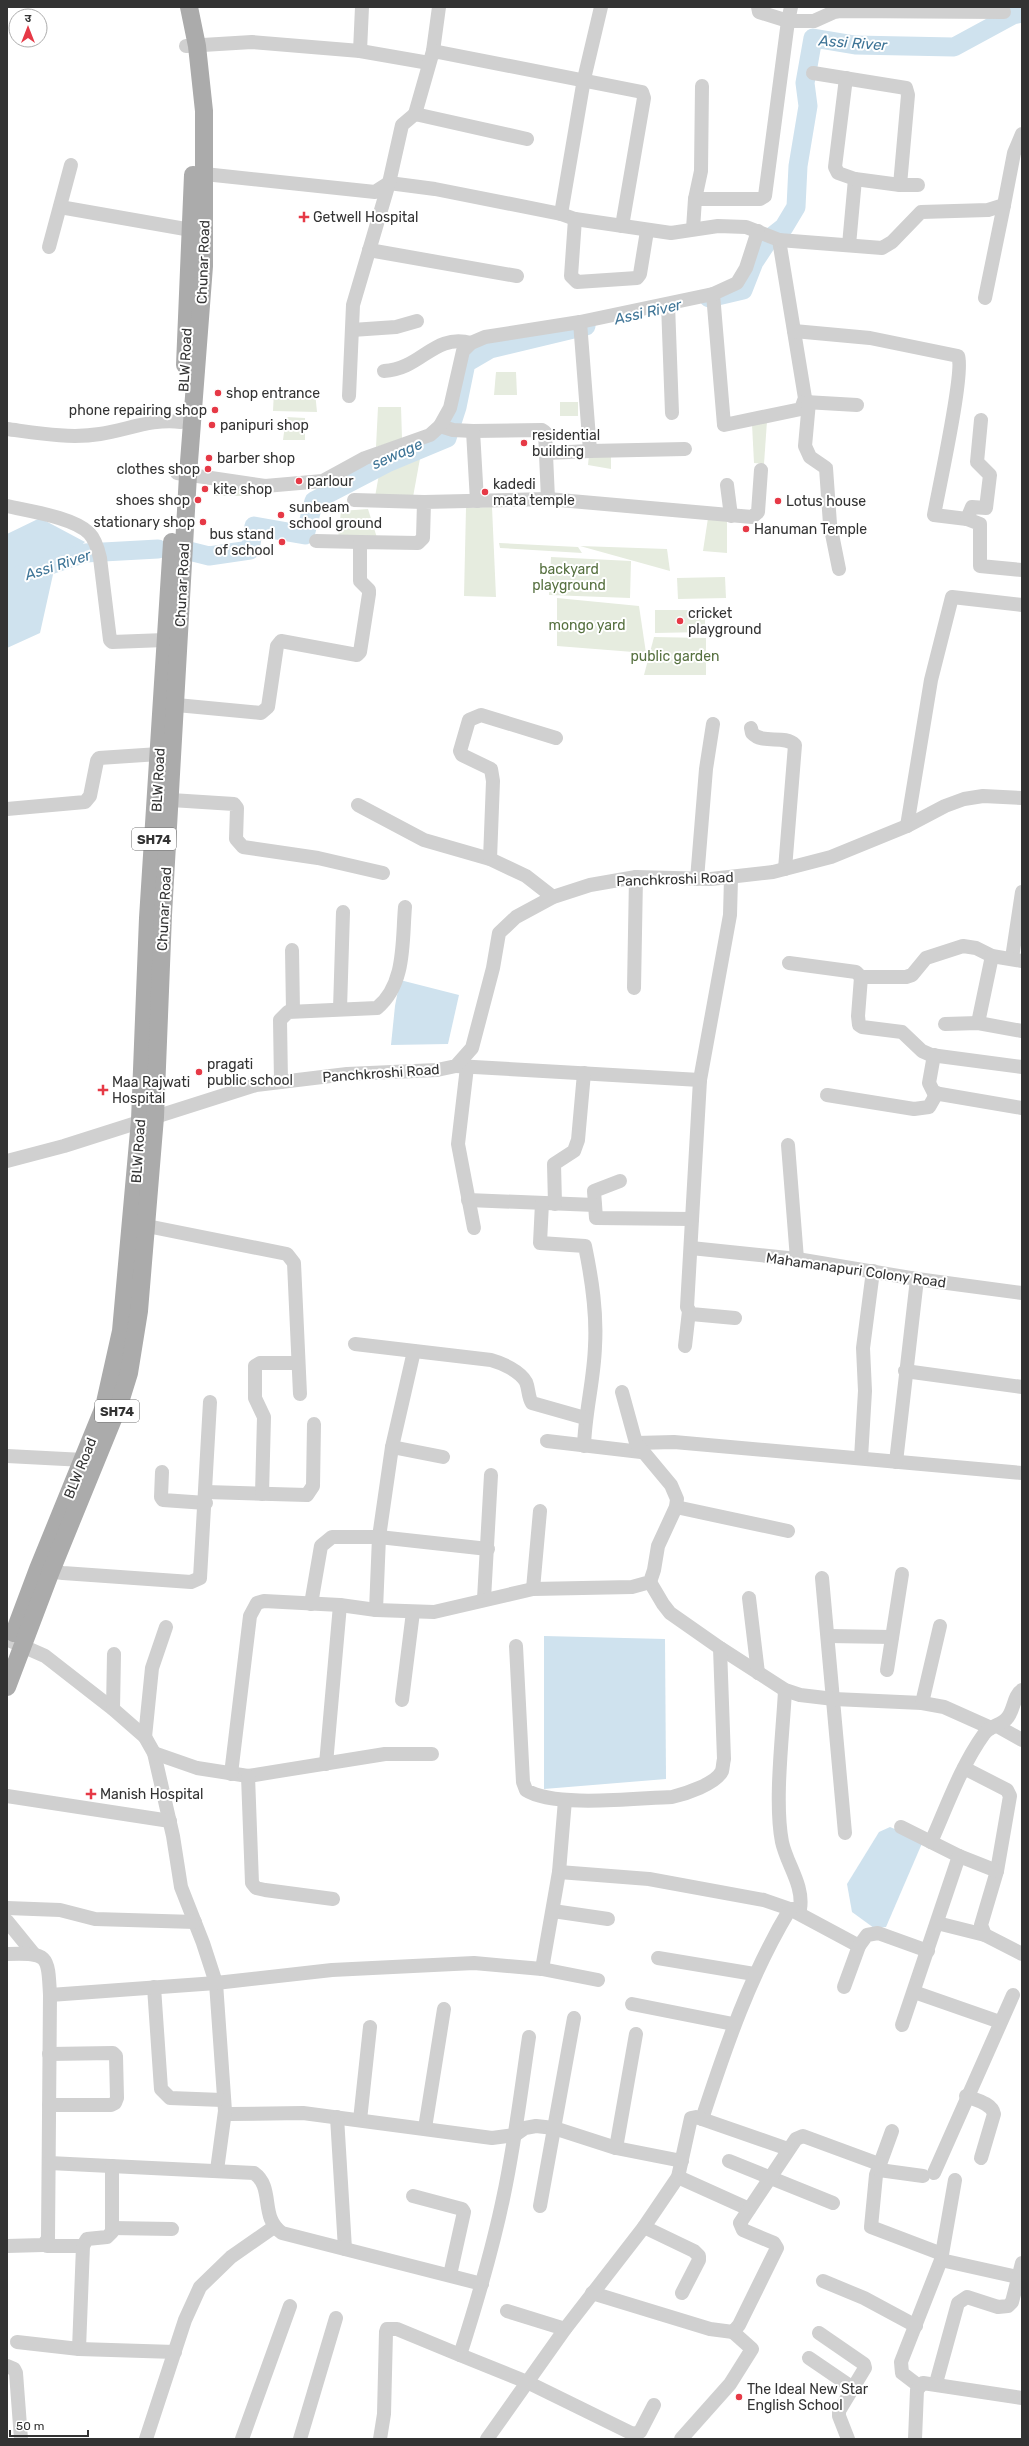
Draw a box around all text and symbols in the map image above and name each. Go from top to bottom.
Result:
north arrow [8,8,48,48]
text: उ [25,12,32,25]
water label: Assi River [817,32,889,54]
place label: Getwell Hospital [313,209,418,226]
marker: Getwell Hospital [298,211,310,223]
street label: Chunar Road [194,220,213,304]
water label: Assi River [612,295,685,329]
street label: BLW Road [175,328,196,393]
place label: shop entrance [226,385,320,402]
marker: shop entrance [213,388,223,398]
place label: phone repairing shop [69,402,207,419]
marker: phone repairing shop [210,405,220,415]
place label: panipuri shop [220,417,309,434]
marker: panipuri shop [207,420,217,430]
place label: residential building [532,427,600,460]
water label: sewage [369,435,426,473]
marker: residential building [519,438,529,448]
place label: barber shop [217,450,295,467]
marker: barber shop [204,453,214,463]
place label: clothes shop [116,461,200,478]
marker: clothes shop [203,464,213,474]
place label: parlour [307,473,354,490]
marker: parlour [294,476,304,486]
place label: kadedi mata temple [493,476,575,509]
place label: kite shop [213,481,272,498]
marker: kite shop [200,484,210,494]
marker: kadedi mata temple [480,487,490,497]
place label: shoes shop [116,492,190,509]
place label: Lotus house [786,493,866,510]
marker: shoes shop [193,495,203,505]
marker: Lotus house [773,496,783,506]
place label: sunbeam school ground [289,499,382,532]
marker: sunbeam school ground [276,510,286,520]
place label: stationary shop [93,514,195,531]
marker: stationary shop [198,517,208,527]
place label: Hanuman Temple [754,521,867,538]
marker: Hanuman Temple [741,524,751,534]
place label: bus stand of school [210,526,274,559]
marker: bus stand of school [277,537,287,547]
street label: Chunar Road [172,543,193,627]
water label: Assi River [22,545,94,584]
park label: backyard playground [532,561,606,594]
place label: cricket playground [688,605,762,638]
marker: cricket playground [675,616,685,626]
park label: mongo yard [548,617,626,634]
park label: public garden [631,648,719,665]
street label: BLW Road [148,748,169,813]
road number: SH74 [132,828,176,850]
street label: Chunar Road [154,867,175,951]
street label: Panchkroshi Road [616,869,734,890]
place label: pragati public school [207,1056,293,1089]
street label: Panchkroshi Road [322,1061,440,1086]
marker: pragati public school [194,1067,204,1077]
place label: Maa Rajwati Hospital [112,1074,190,1107]
marker: Maa Rajwati Hospital [97,1084,109,1096]
street label: BLW Road [128,1118,149,1184]
street label: Mahamanapuri Colony Road [765,1249,947,1292]
road number: SH74 [95,1400,139,1422]
street label: BLW Road [61,1435,100,1501]
place label: Manish Hospital [100,1786,203,1803]
marker: Manish Hospital [85,1788,97,1800]
place label: The Ideal New Star English School [747,2381,869,2414]
marker: The Ideal New Star English School [734,2392,744,2402]
scale bar [10,2412,88,2438]
text: 50 m [16,2419,44,2433]

